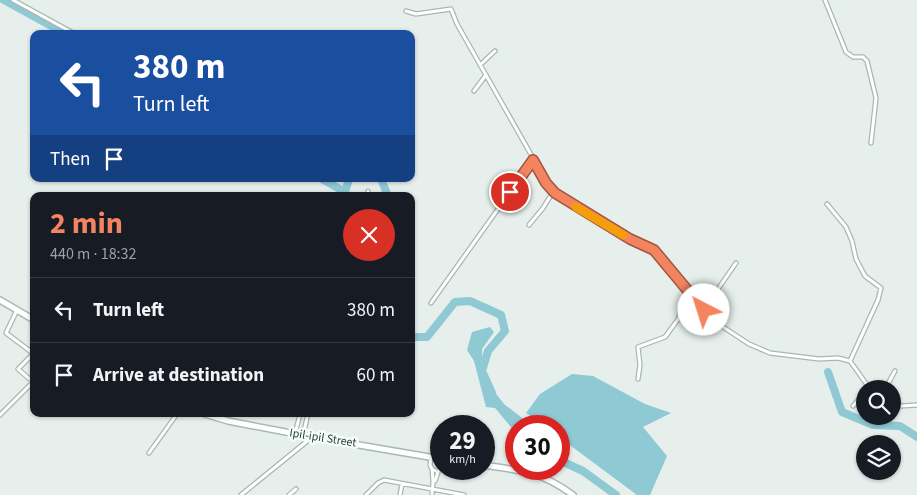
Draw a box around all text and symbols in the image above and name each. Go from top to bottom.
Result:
text: 380 m [133,42,225,92]
icon: left [50,50,115,115]
text: Turn left [133,88,209,120]
icon: arrive [100,145,128,173]
text: Then [50,146,90,173]
pin [489,171,531,213]
icon: arrive [496,178,524,206]
text: 2 min [50,202,123,245]
button: close [343,209,395,261]
text: 440 m · 18:32 [50,243,137,265]
position arrow [677,283,729,335]
icon: left [50,296,78,324]
text: Turn left [93,297,164,324]
text: 380 m [347,297,395,324]
icon: arrive [50,361,78,389]
text: Arrive at destination [93,362,264,389]
text: 60 m [357,362,395,389]
map controls [856,380,901,480]
button: search [856,380,901,425]
speed limit sign: 30 [505,415,570,480]
text: 29 [449,423,476,459]
street label: Ipil-ipil Street [288,424,358,452]
button: layers [856,435,901,480]
text: km/h [449,451,476,468]

